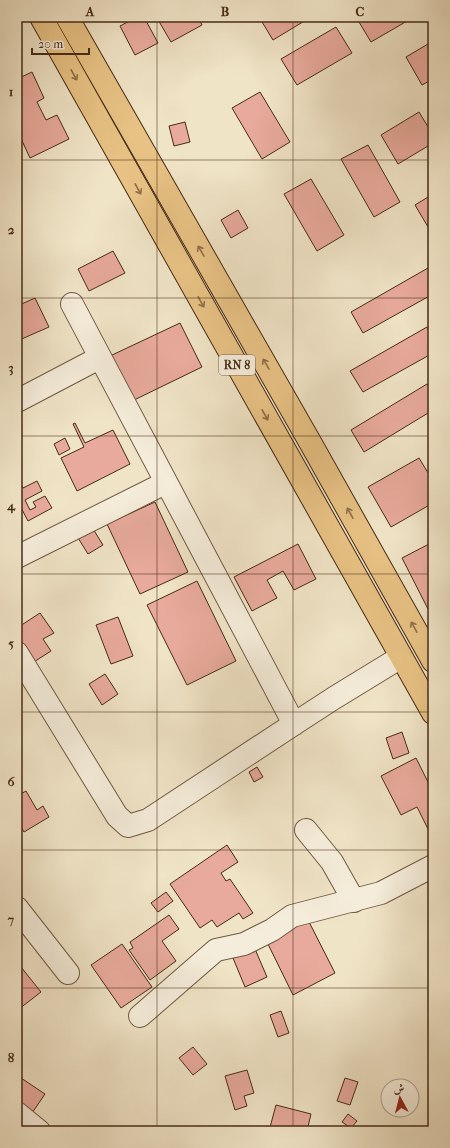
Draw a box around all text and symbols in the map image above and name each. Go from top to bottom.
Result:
text: A [85,4,95,19]
text: B [221,4,230,19]
text: C [356,4,365,19]
scale bar [32,30,89,56]
text: 20 m [38,37,63,51]
one-way arrow [70,69,78,81]
text: 1 [9,84,14,99]
one-way arrow [134,182,142,194]
text: 2 [8,222,15,237]
one-way arrow [197,245,204,257]
one-way arrow [198,296,206,308]
road number: RN 8 [219,355,255,375]
one-way arrow [261,358,269,370]
text: 3 [8,360,14,376]
one-way arrow [262,409,270,421]
text: 4 [6,498,16,514]
one-way arrow [346,507,354,519]
one-way arrow [410,621,417,633]
text: 5 [8,636,14,651]
text: 6 [7,774,15,789]
text: 7 [7,912,15,927]
text: 8 [8,1050,15,1065]
north arrow [380,1078,420,1118]
text: ش [393,1081,405,1096]

